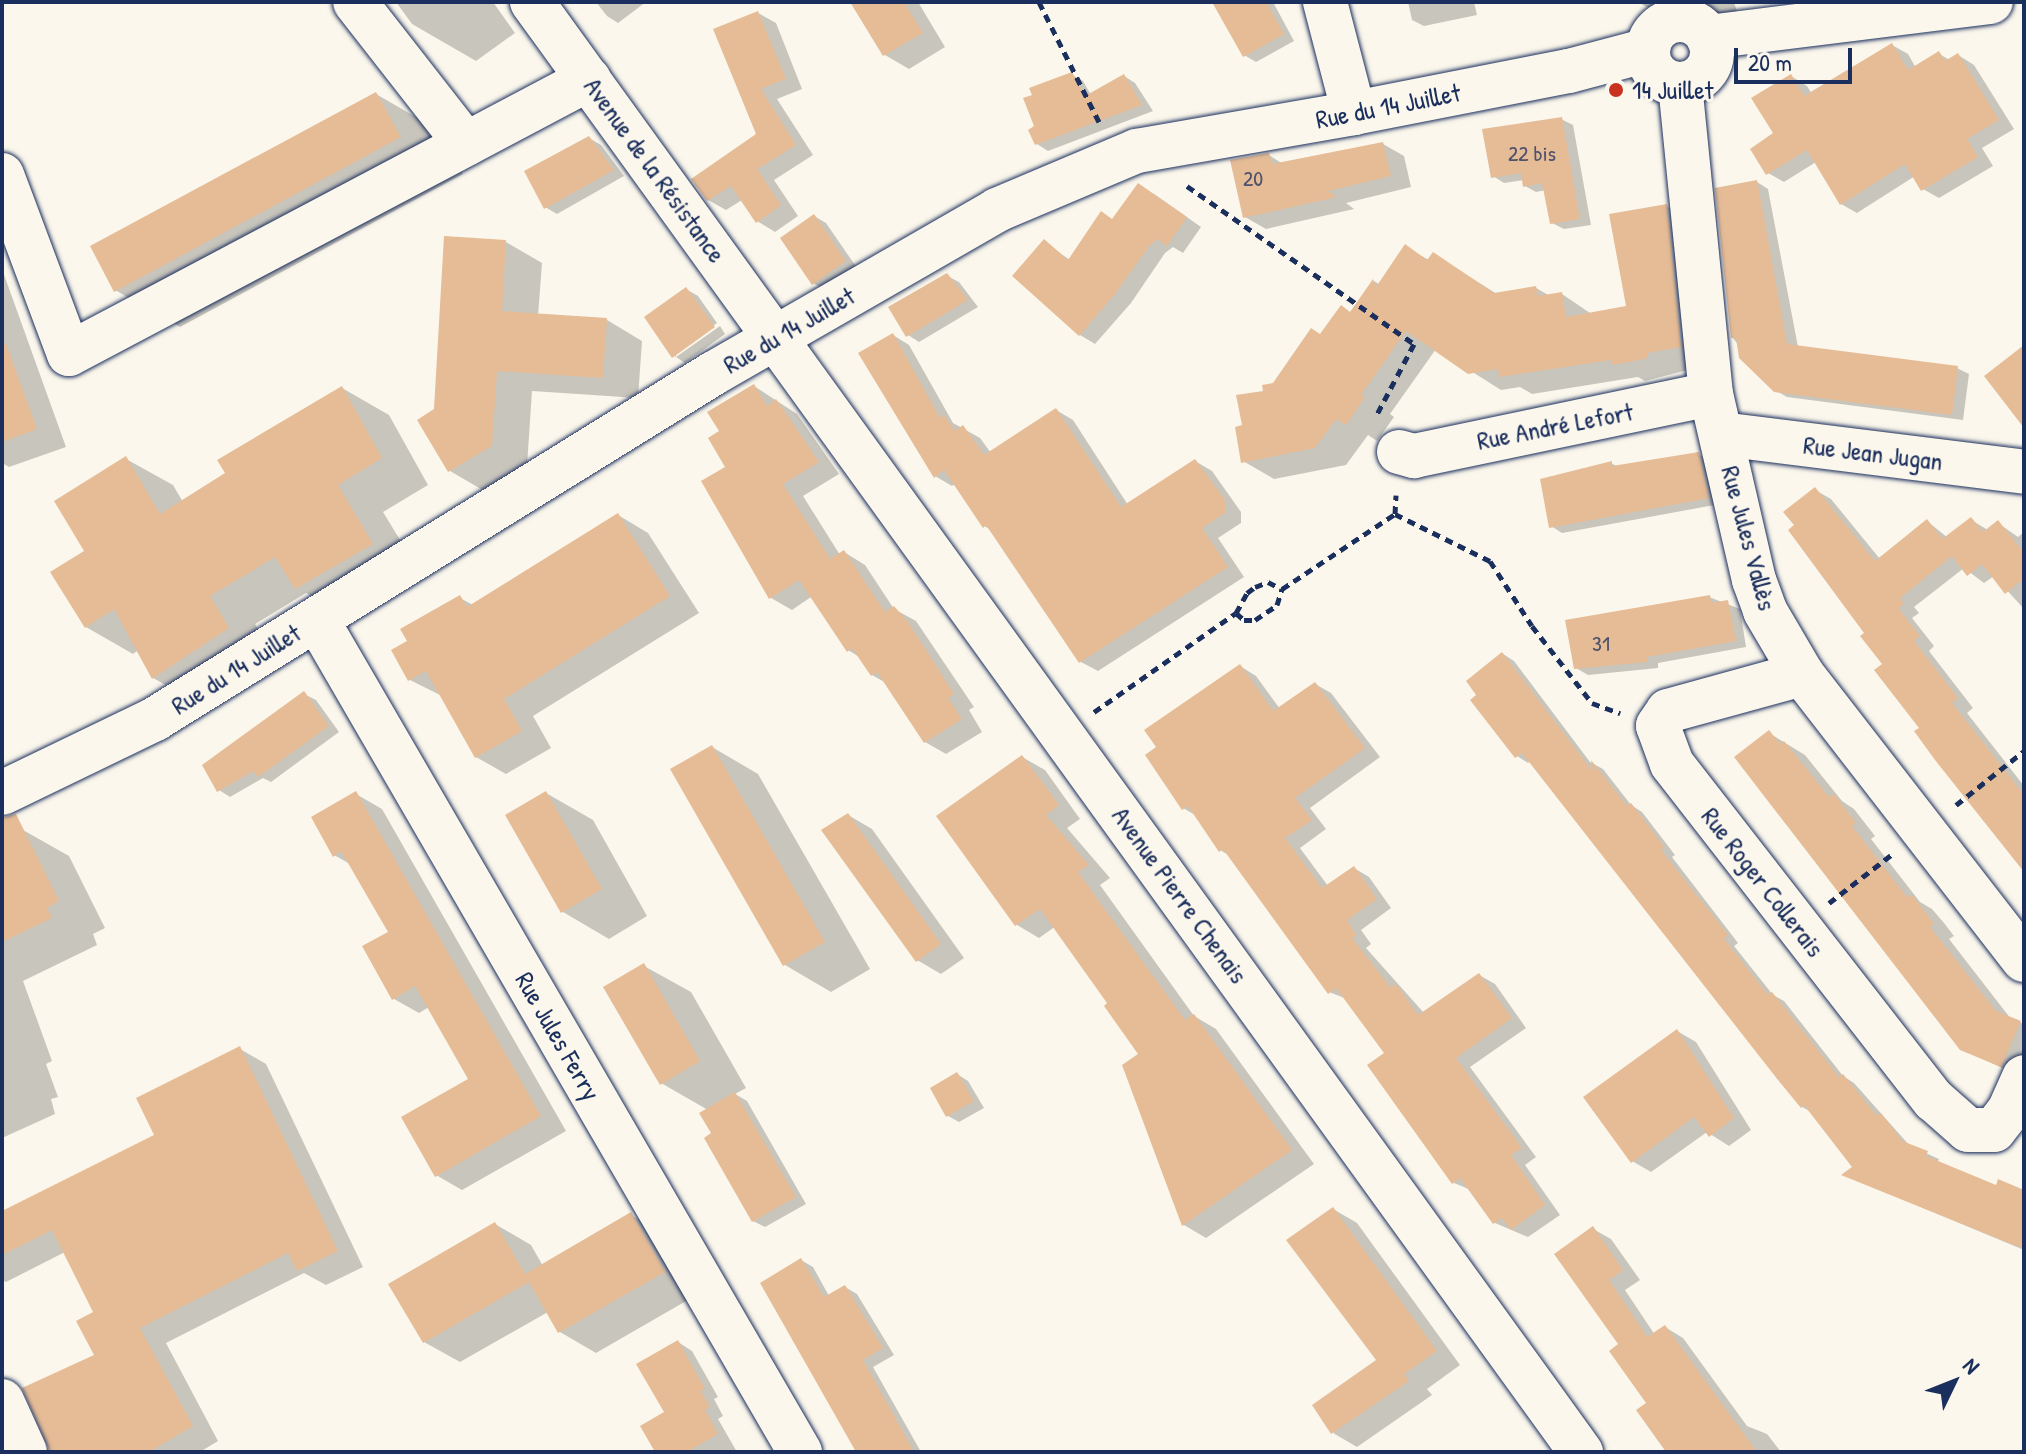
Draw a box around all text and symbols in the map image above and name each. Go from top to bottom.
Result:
scale bar [1738,32,1856,82]
text: 20 m [1748,46,1792,78]
street label: Avenue de la Résistance [577,72,733,268]
place label: 14 Juillet [1632,74,1714,106]
street label: Rue du 14 Juillet [1313,77,1463,135]
marker: 14 Juillet [1607,81,1625,99]
house number: 22 bis [1508,141,1556,167]
house number: 20 [1243,166,1263,192]
street label: Rue du 14 Juillet [718,280,860,380]
street label: Rue André Lefort [1474,396,1636,456]
street label: Rue Jean Jugan [1802,429,1944,477]
street label: Rue Jules Vallès [1715,462,1783,614]
street label: Rue du 14 Juillet [166,617,306,721]
house number: 31 [1592,631,1610,657]
street label: Avenue Pierre Chenais [1106,801,1254,989]
street label: Rue Roger Collerais [1695,801,1831,963]
street label: Rue Jules Ferry [509,966,607,1106]
north arrow [1914,1342,1994,1422]
text: N [1957,1351,1987,1380]

